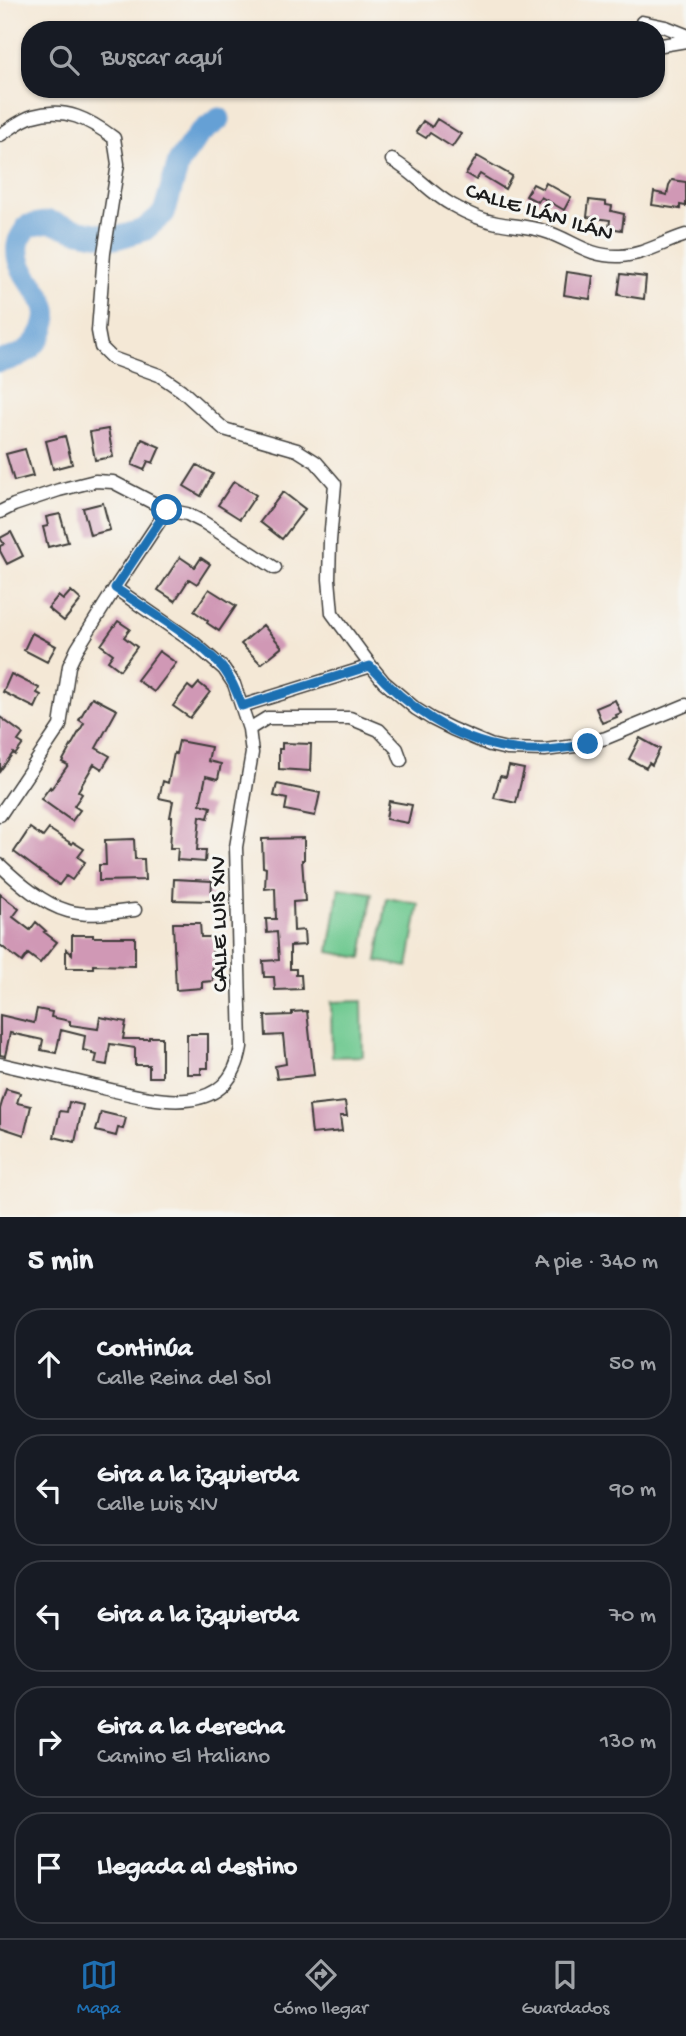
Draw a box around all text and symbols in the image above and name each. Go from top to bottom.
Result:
search box [21,21,665,98]
icon: search [45,41,83,79]
text: Buscar aquí [101,44,223,75]
street label: CALLE ILÁN ILÁN [462,177,616,249]
route start [151,494,182,525]
route end [572,728,603,759]
street label: CALLE LUIS XIV [206,855,235,992]
text: 5 min [28,1245,93,1280]
text: A pie · 340 m [535,1249,658,1276]
text: Continúa [97,1335,192,1366]
icon: ahead [30,1345,68,1383]
text: 50 m [609,1351,656,1378]
text: Calle Reina del Sol [97,1366,271,1393]
text: Gira a la izquierda [97,1461,299,1492]
icon: left [30,1471,68,1509]
text: 90 m [610,1477,656,1504]
text: Calle Luis XIV [97,1492,218,1519]
icon: left [30,1597,68,1635]
text: Gira a la izquierda [97,1601,299,1632]
text: 70 m [609,1603,656,1630]
text: Gira a la derecha [97,1713,284,1744]
icon: right [30,1723,68,1761]
text: 130 m [600,1729,656,1756]
text: Camino El Italiano [97,1744,270,1771]
icon: arrive [30,1849,68,1887]
text: Llegada al destino [97,1853,297,1884]
tab: Mapa [77,1956,120,2021]
tab: Cómo llegar [274,1956,368,2021]
tab: Guardados [521,1956,609,2021]

